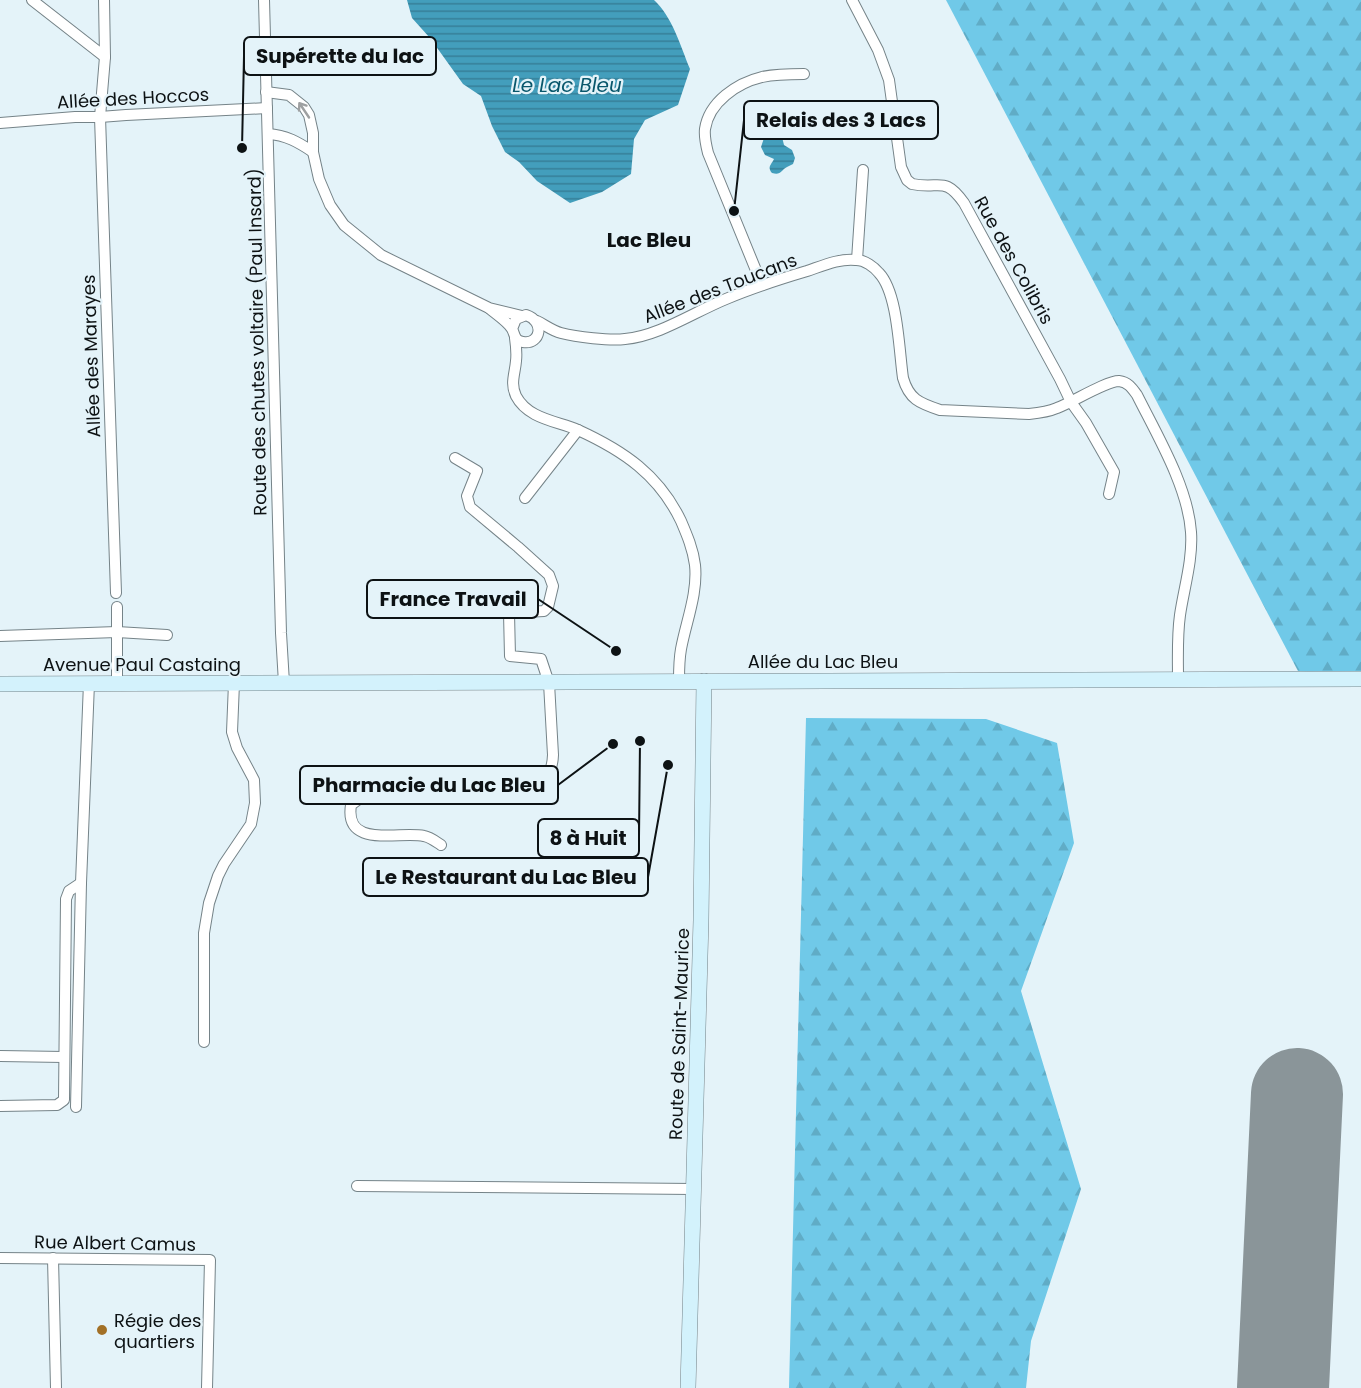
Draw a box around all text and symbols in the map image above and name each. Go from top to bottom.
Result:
callout: Supérette du lac [244,37,436,75]
text: Supérette du lac [256,42,424,70]
water label: Le Lac Bleu [512,71,622,99]
street label: Allée des Hoccos [56,82,210,114]
callout: Relais des 3 Lacs [744,101,938,139]
one-way arrow [298,103,310,119]
text: Relais des 3 Lacs [756,106,926,134]
street label: Route des chutes voltaire (Paul Insard) [241,168,273,516]
street label: Rue des Colibris [968,191,1060,329]
district label: Lac Bleu [607,226,691,254]
street label: Allée des Toucans [640,247,800,329]
street label: Allée des Marayes [76,274,106,438]
callout: France Travail [367,580,538,618]
text: France Travail [379,585,527,613]
street label: Allée du Lac Bleu [748,649,898,674]
street label: Avenue Paul Castaing [43,652,241,677]
callout: Pharmacie du Lac Bleu [300,766,558,804]
text: Pharmacie du Lac Bleu [312,771,546,799]
callout: 8 à Huit [538,819,639,857]
text: 8 à Huit [549,824,627,852]
callout: Le Restaurant du Lac Bleu [363,858,648,896]
text: Le Restaurant du Lac Bleu [375,863,637,891]
street label: Route de Saint-Maurice [663,928,695,1140]
street label: Rue Albert Camus [34,1229,196,1257]
place label: Régie des quartiers [114,1308,201,1354]
marker: Régie des quartiers [95,1323,109,1337]

